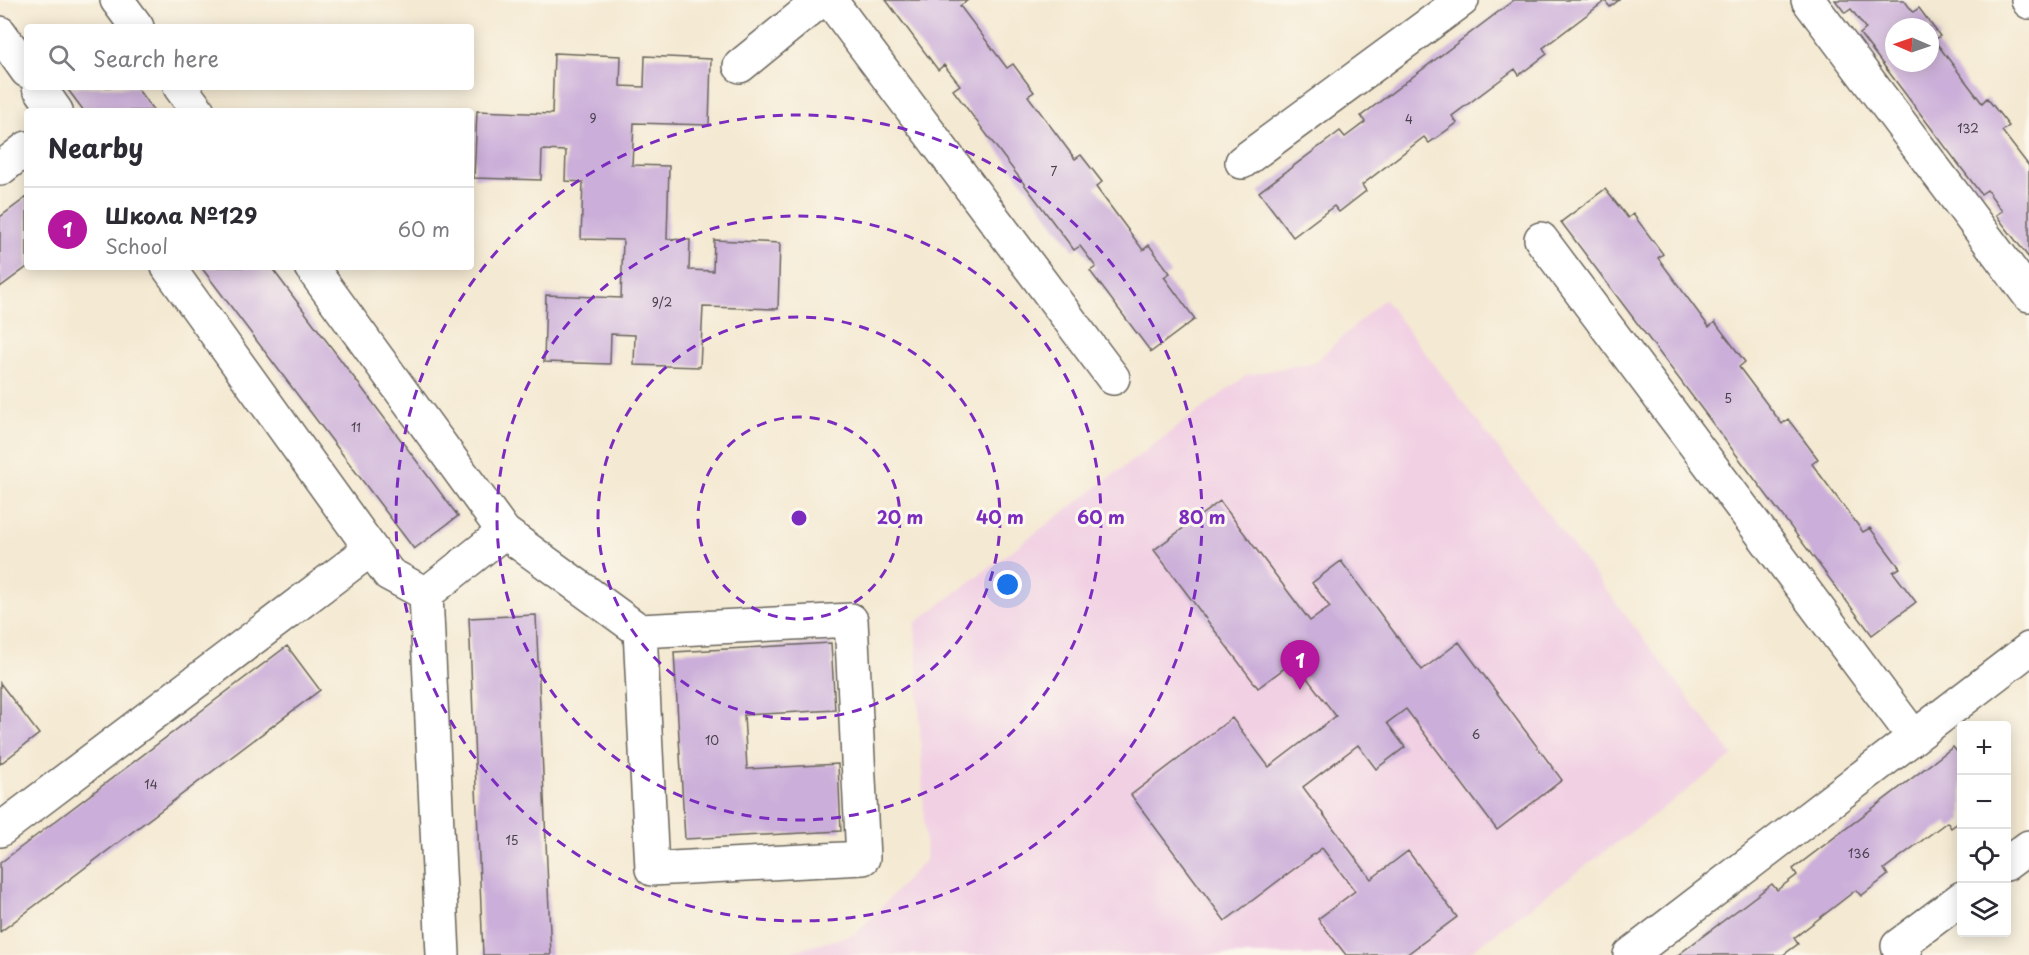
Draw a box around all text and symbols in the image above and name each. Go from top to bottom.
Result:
north arrow [1885,18,1939,72]
search box [24,24,474,90]
icon: search [45,41,78,74]
text: Search here [93,41,219,74]
house number: 9 [589,109,597,127]
house number: 4 [1405,110,1413,128]
house number: 132 [1957,119,1979,137]
text: Nearby [48,128,143,167]
house number: 7 [1051,162,1058,180]
text: Школа №129 [105,198,257,231]
text: 1 [63,214,72,244]
text: 60 m [398,214,450,244]
text: School [105,231,168,261]
house number: 9/2 [652,293,672,311]
house number: 5 [1724,389,1732,407]
house number: 11 [351,418,361,436]
text: 20 m [877,503,923,530]
text: 40 m [976,503,1024,530]
text: 60 m [1077,503,1125,530]
text: 80 m [1178,503,1226,530]
centre of rings [789,508,809,528]
your location [993,570,1022,599]
pin: 1 [1280,640,1320,690]
map controls [1957,721,2011,937]
button: + [1957,721,2011,775]
house number: 6 [1472,725,1480,743]
house number: 10 [705,731,719,749]
house number: 14 [144,775,158,793]
button: − [1957,775,2011,829]
button: locate [1957,829,2011,883]
house number: 15 [505,831,519,849]
house number: 136 [1848,844,1870,862]
button: layers [1957,883,2011,937]

